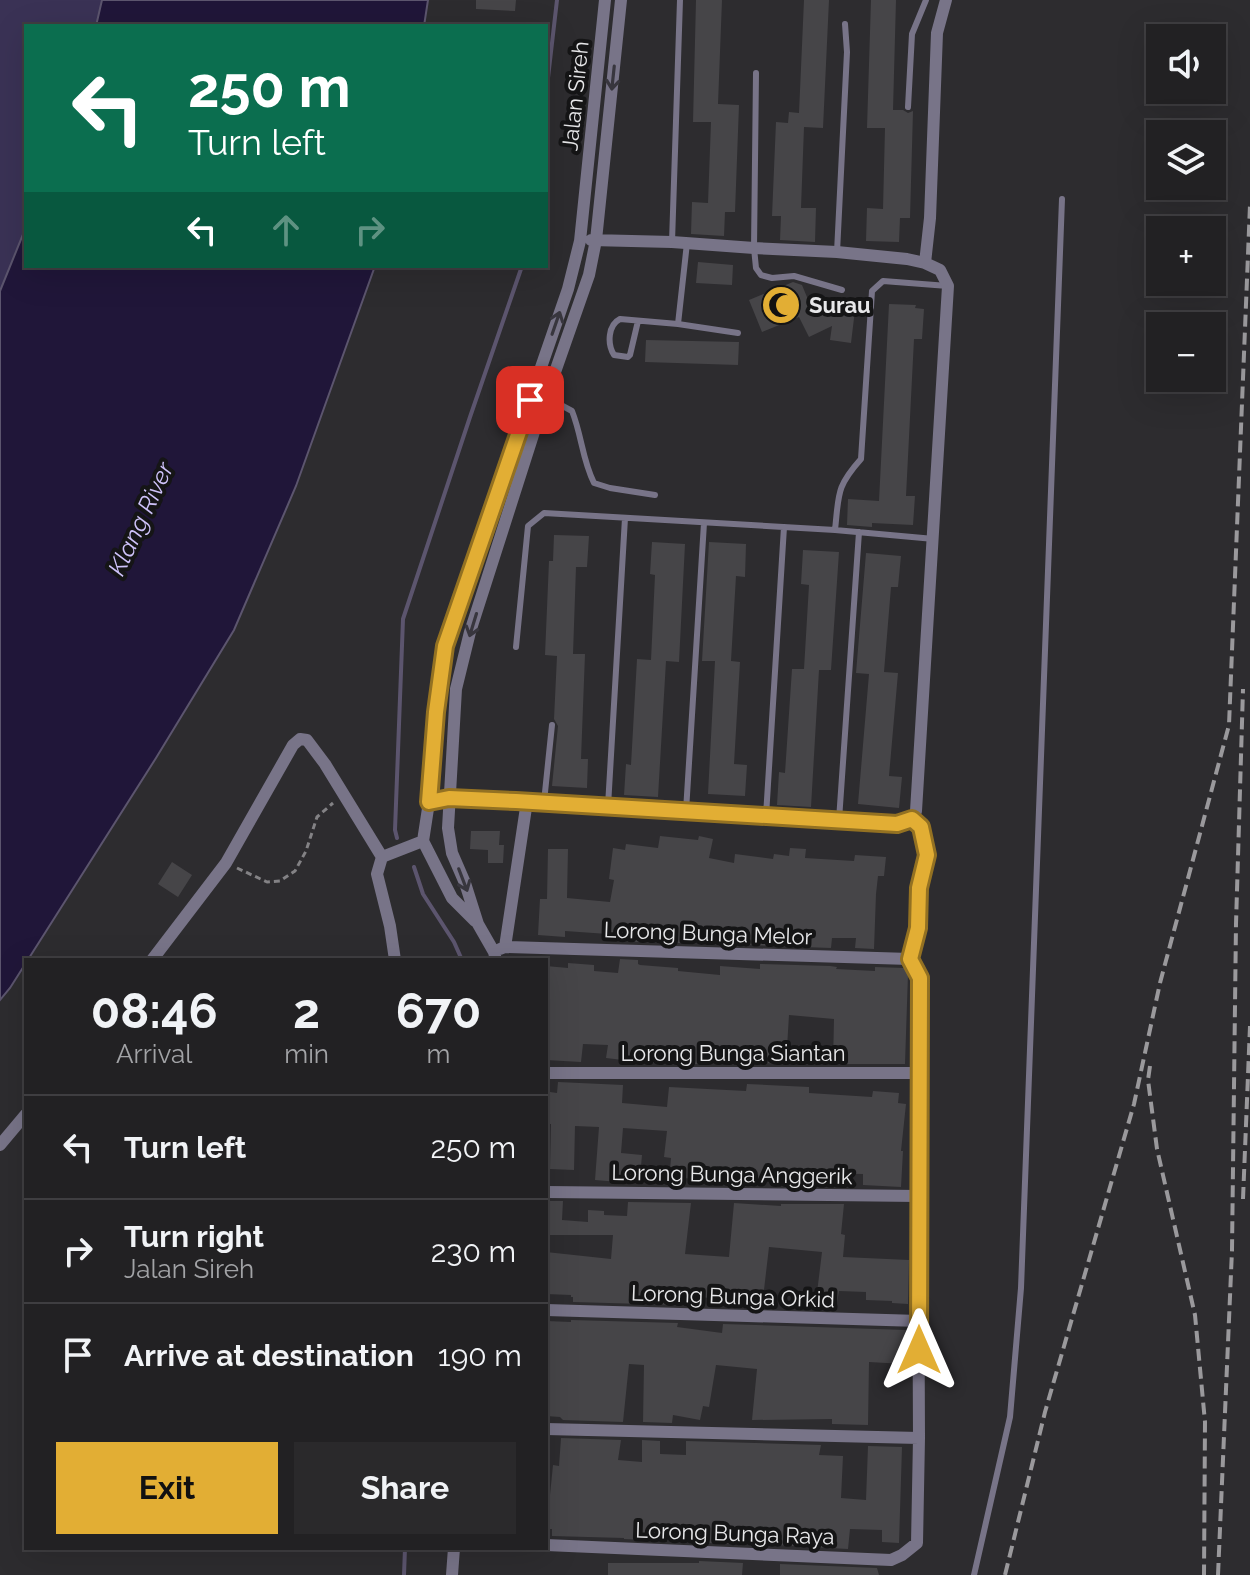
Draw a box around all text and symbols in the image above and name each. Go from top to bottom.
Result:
map controls [1146,24,1226,392]
button: sound [1146,24,1226,104]
street label: Jalan Sireh [556,40,594,152]
text: 250 m [188,54,351,120]
icon: left [56,56,160,160]
one-way arrow [605,64,620,90]
button: layers [1146,120,1226,200]
text: Turn left [188,121,326,163]
icon: left [180,208,224,252]
icon: ahead [264,208,308,252]
icon: right [348,208,392,252]
button: + [1146,216,1226,296]
mosque icon: Surau [760,284,802,326]
place label: Surau [809,292,871,318]
one-way arrow [550,312,564,336]
button: − [1146,312,1226,392]
pin [496,366,564,434]
icon: arrive [508,378,552,422]
water label: Klang River [102,457,180,580]
one-way arrow [465,612,479,637]
one-way arrow [457,867,471,892]
street label: Lorong Bunga Melor [603,916,813,950]
text: 08:46 [91,983,218,1039]
text: 2 [293,983,320,1039]
text: 670 [396,983,481,1039]
text: Arrival [116,1039,192,1069]
text: min [284,1039,329,1069]
text: m [427,1039,450,1069]
street label: Lorong Bunga Siantan [621,1040,845,1066]
icon: left [56,1125,100,1169]
text: Turn left [124,1130,246,1165]
text: 250 m [430,1130,516,1165]
street label: Lorong Bunga Anggerik [611,1159,853,1189]
text: Turn right [124,1219,264,1254]
icon: right [56,1229,100,1273]
text: 230 m [431,1234,516,1269]
text: Jalan Sireh [124,1254,254,1284]
street label: Lorong Bunga Orkid [630,1279,836,1313]
position arrow [877,1308,961,1392]
icon: arrive [56,1333,100,1377]
text: Arrive at destination [124,1338,414,1373]
text: 190 m [438,1338,522,1373]
button: Exit [56,1442,278,1534]
button: Share [294,1442,516,1534]
street label: Lorong Bunga Raya [635,1517,835,1549]

